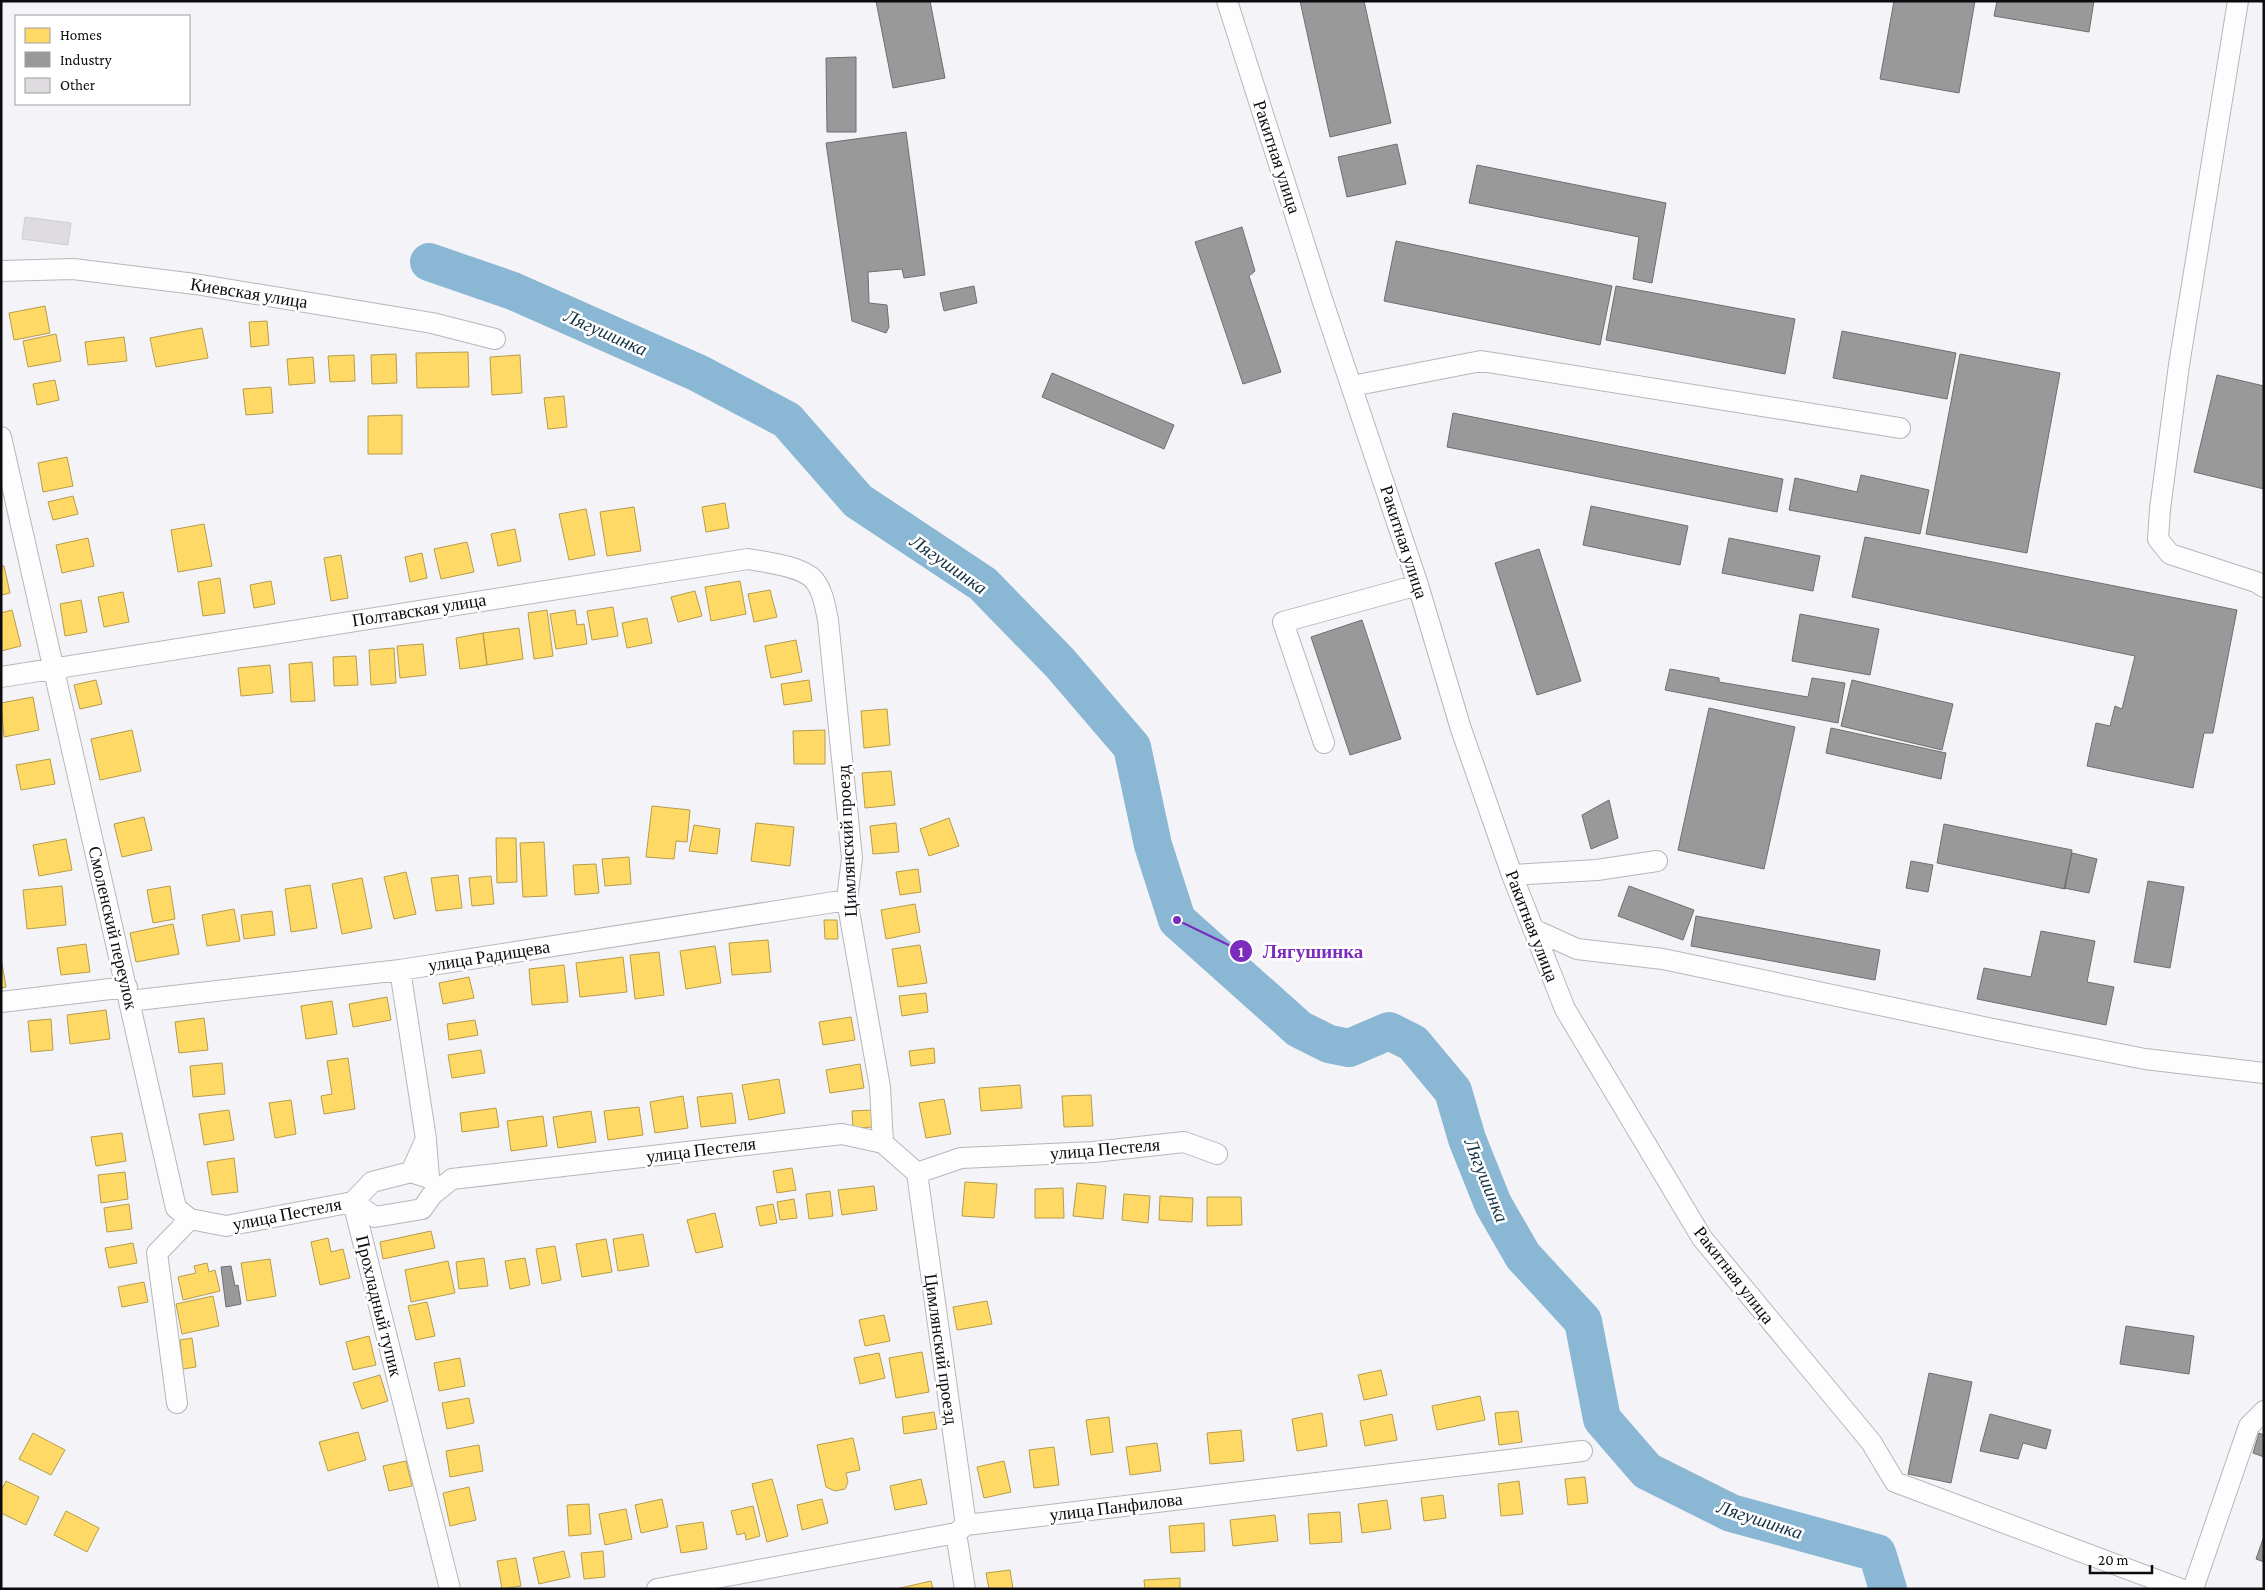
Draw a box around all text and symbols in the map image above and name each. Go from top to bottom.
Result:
legend [15,15,190,105]
text: Homes [60,27,102,43]
text: Industry [60,52,112,69]
text: Other [60,77,96,93]
street label: Ракитная улица [1249,98,1305,216]
street label: Киевская улица [189,274,309,312]
water label: Лягушинка [560,304,651,360]
street label: Ракитная улица [1376,483,1432,601]
water label: Лягушинка [906,530,991,598]
street label: Полтавская улица [350,590,488,630]
street label: Цимлянский проезд [833,764,861,918]
street label: Смоленский переулок [84,844,142,1012]
street label: Ракитная улица [1502,867,1562,985]
callout: Лягушинка [1228,934,1374,968]
street label: улица Радищева [427,937,551,975]
text: Лягушинка [1263,941,1364,962]
text: 1 [1238,944,1244,960]
street label: улица Пестеля [645,1133,757,1167]
street label: улица Пестеля [1049,1134,1161,1164]
water label: Лягушинка [1460,1134,1513,1225]
street label: улица Пестеля [231,1194,343,1234]
street label: Ракитная улица [1690,1222,1778,1328]
street label: Прохладный тупик [352,1233,406,1379]
street label: Цимлянский проезд [920,1272,962,1426]
street label: улица Панфилова [1048,1489,1184,1525]
water label: Лягушинка [1713,1495,1805,1543]
scale bar [2090,1542,2152,1574]
text: 20 m [2098,1552,2129,1568]

